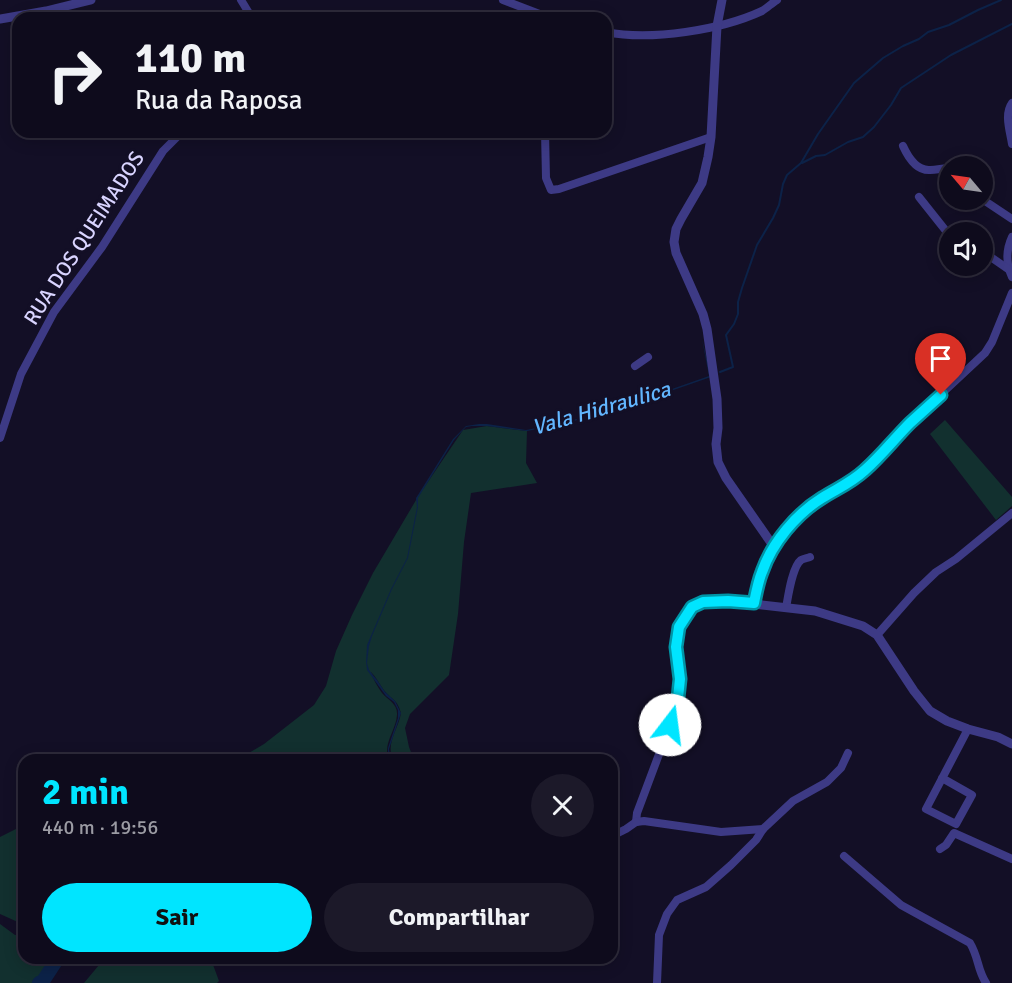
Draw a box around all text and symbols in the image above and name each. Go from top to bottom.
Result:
text: 110 m [135,33,246,84]
icon: right [36,36,114,114]
text: Rua da Raposa [135,84,303,117]
street label: RUA DOS QUEIMADOS [18,146,150,330]
north arrow [939,156,993,210]
map controls [939,156,993,276]
button: sound [939,222,993,276]
pin [915,333,966,395]
icon: arrive [924,342,957,375]
water label: Vala Hidraulica [529,375,674,441]
position arrow [638,693,702,757]
text: 2 min [42,770,129,815]
button: close [531,774,594,837]
text: 440 m · 19:56 [42,815,158,840]
button: Sair [42,883,312,952]
button: Compartilhar [324,883,594,952]

